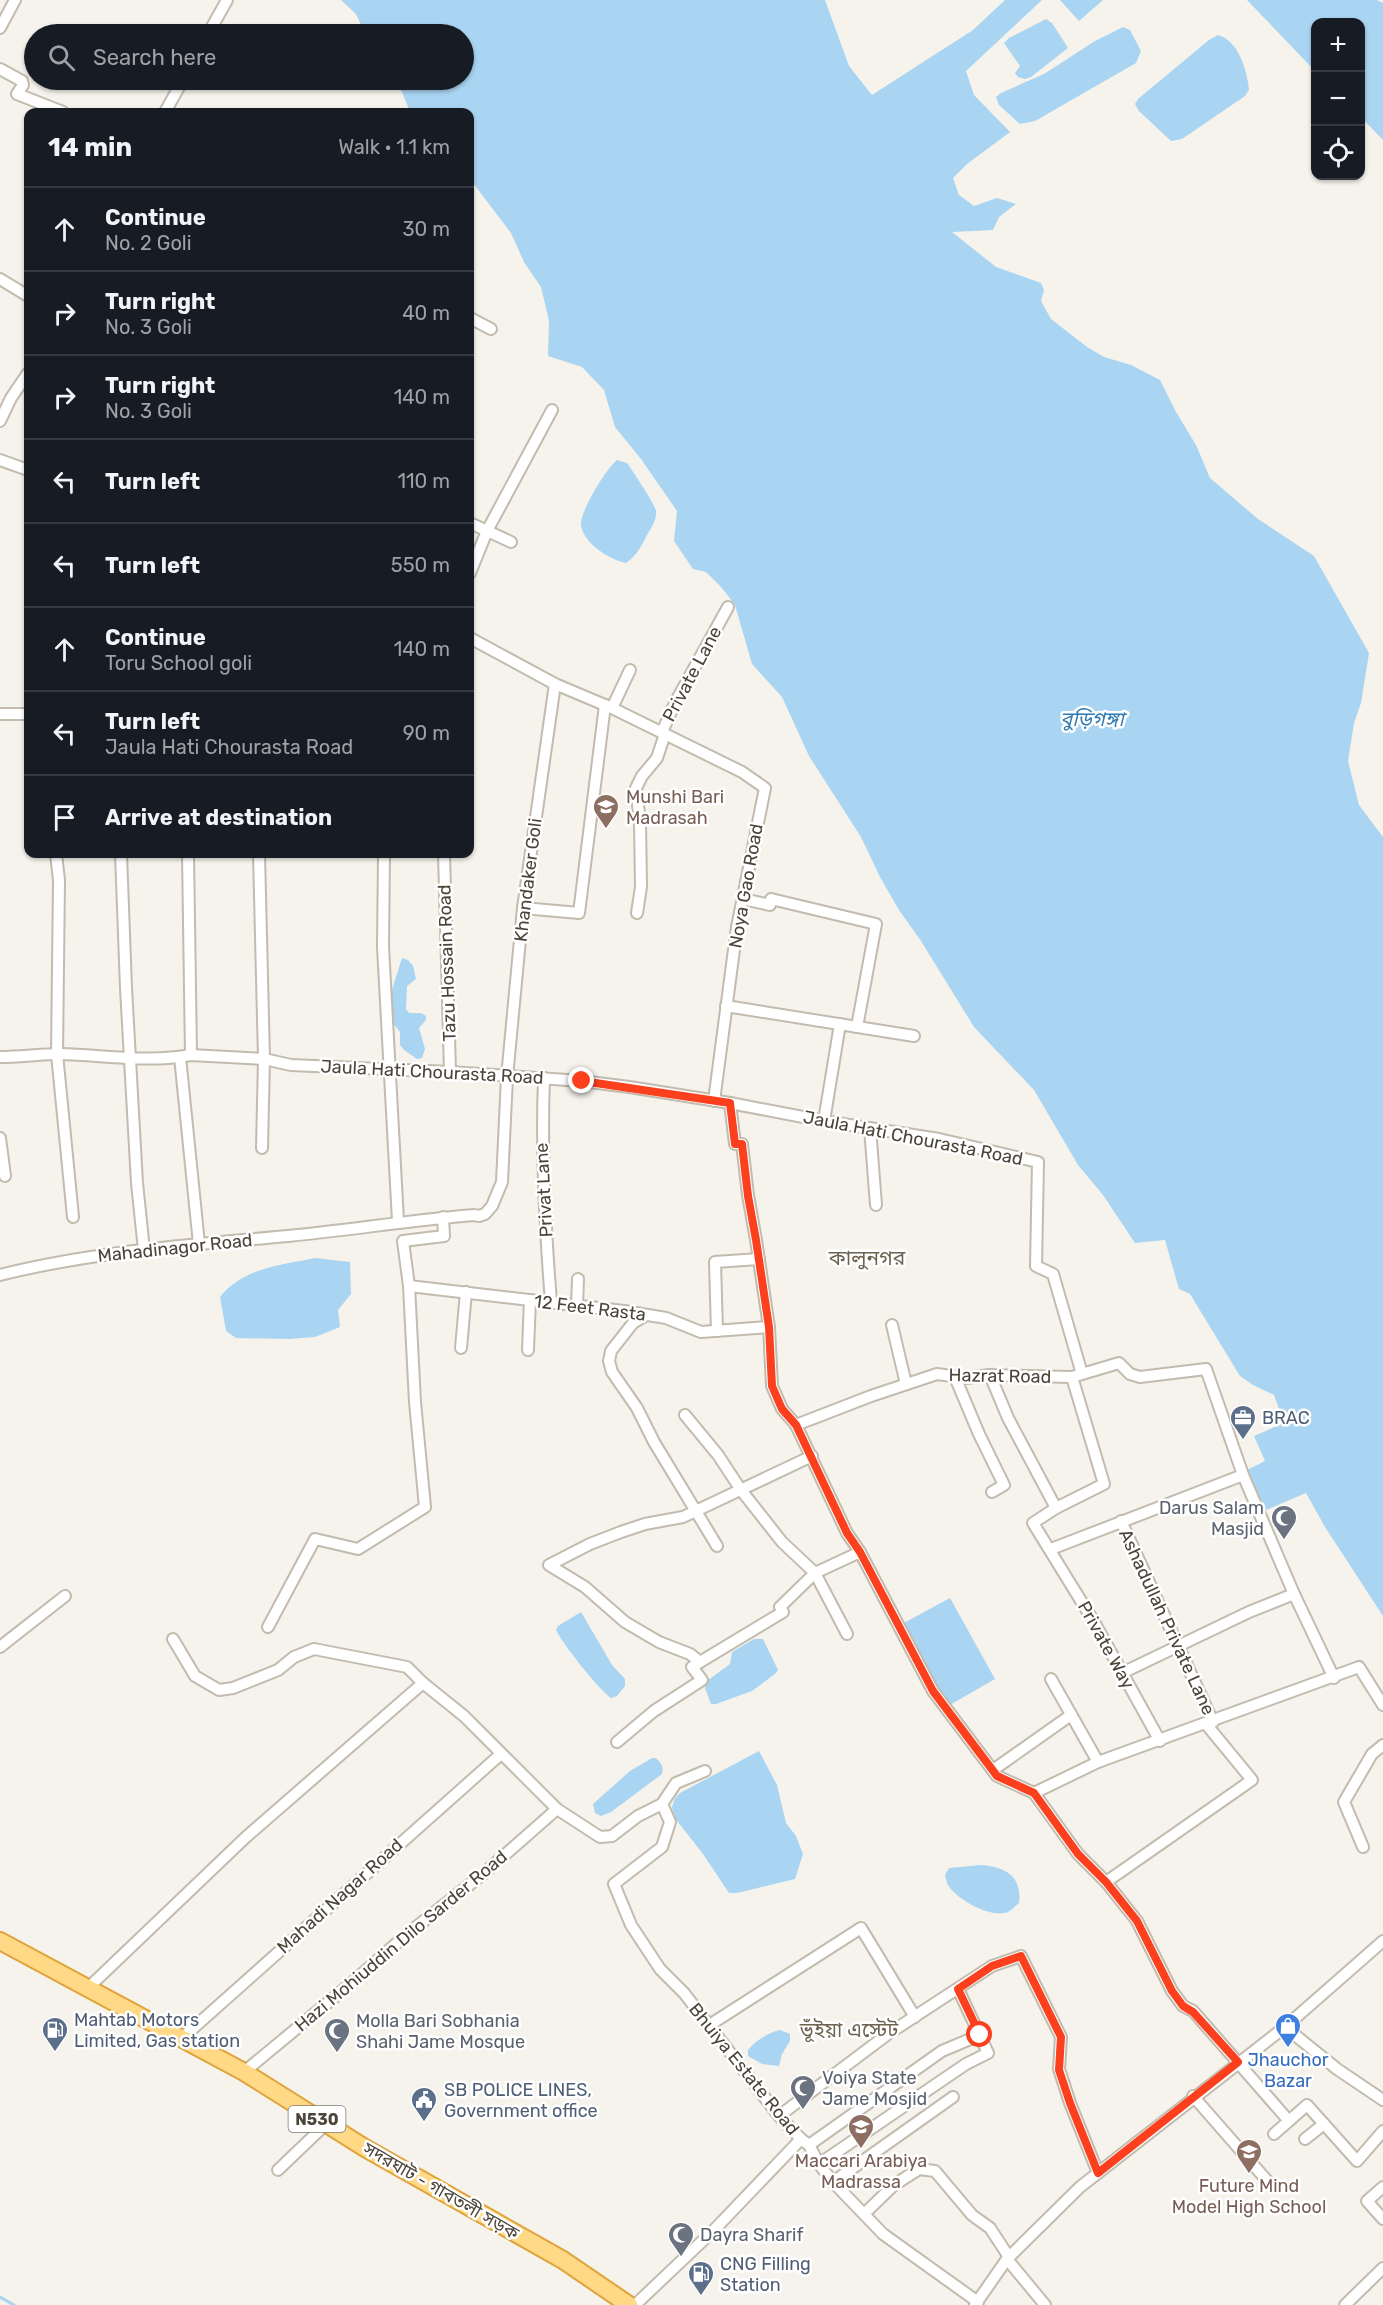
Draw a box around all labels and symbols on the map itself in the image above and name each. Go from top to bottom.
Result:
street label: Private Lane [658,623,726,725]
water label: বুড়িগঙ্গা [1060,707,1127,731]
place label: Munshi Bari Madrasah [626,786,724,829]
school or university icon: Munshi Bari Madrasah [591,792,621,830]
street label: Khandaker Goli [510,817,546,943]
street label: Noya Gao Road [724,822,768,950]
street label: Tazu Hossain Road [433,884,461,1042]
street label: Jaula Hati Chourasta Road [320,1055,544,1089]
route end [568,1067,594,1093]
street label: Jaula Hati Chourasta Road [801,1106,1025,1170]
street label: Privat Lane [531,1142,557,1238]
street label: Mahadinagor Road [96,1229,254,1267]
district label: কালুনগর [828,1245,906,1270]
street label: 12 Feet Rasta [533,1290,647,1326]
street label: Hazrat Road [949,1364,1051,1388]
office icon: BRAC [1228,1403,1258,1441]
place label: BRAC [1262,1407,1310,1429]
place label: Darus Salam Masjid [1159,1497,1264,1540]
mosque icon: Darus Salam Masjid [1269,1503,1299,1541]
street label: Ashadullah Private Lane [1114,1526,1220,1718]
street label: Private Way [1073,1597,1139,1693]
street label: Mahadi Nagar Road [273,1834,407,1958]
street label: Hazi Mohiuddin Dilo Sarder Road [290,1846,512,2036]
street label: Bhuiya Estate Road [684,1999,804,2139]
place label: Mahtab Motors Limited, Gas station [74,2009,240,2052]
place label: Molla Bari Sobhania Shahi Jame Mosque [356,2010,525,2053]
shop icon: Jhauchor Bazar [1273,2011,1303,2049]
fuel station icon: Mahtab Motors Limited, Gas station [40,2015,70,2053]
mosque icon: Molla Bari Sobhania Shahi Jame Mosque [322,2016,352,2054]
district label: ভূঁইয়া এস্টেট [799,2018,899,2043]
route start [966,2021,992,2047]
place label: Jhauchor Bazar [1247,2049,1329,2092]
place label: Voiya State Jame Mosjid [822,2067,927,2110]
mosque icon: Voiya State Jame Mosjid [788,2073,818,2111]
place label: SB POLICE LINES, Government office [444,2079,598,2122]
public building icon: SB POLICE LINES, Government office [409,2085,439,2123]
road number: N530 [288,2106,346,2132]
school or university icon: Maccari Arabiya Madrassa [846,2112,876,2150]
street label: সদরঘাট - গাবতলী সড়ক [358,2137,523,2245]
school or university icon: Future Mind Model High School [1234,2137,1264,2175]
place label: Maccari Arabiya Madrassa [795,2150,927,2193]
place label: Future Mind Model High School [1172,2175,1326,2218]
mosque icon: Dayra Sharif [666,2220,696,2258]
place label: Dayra Sharif [700,2224,803,2246]
place label: CNG Filling Station [720,2253,811,2296]
fuel station icon: CNG Filling Station [686,2259,716,2297]

